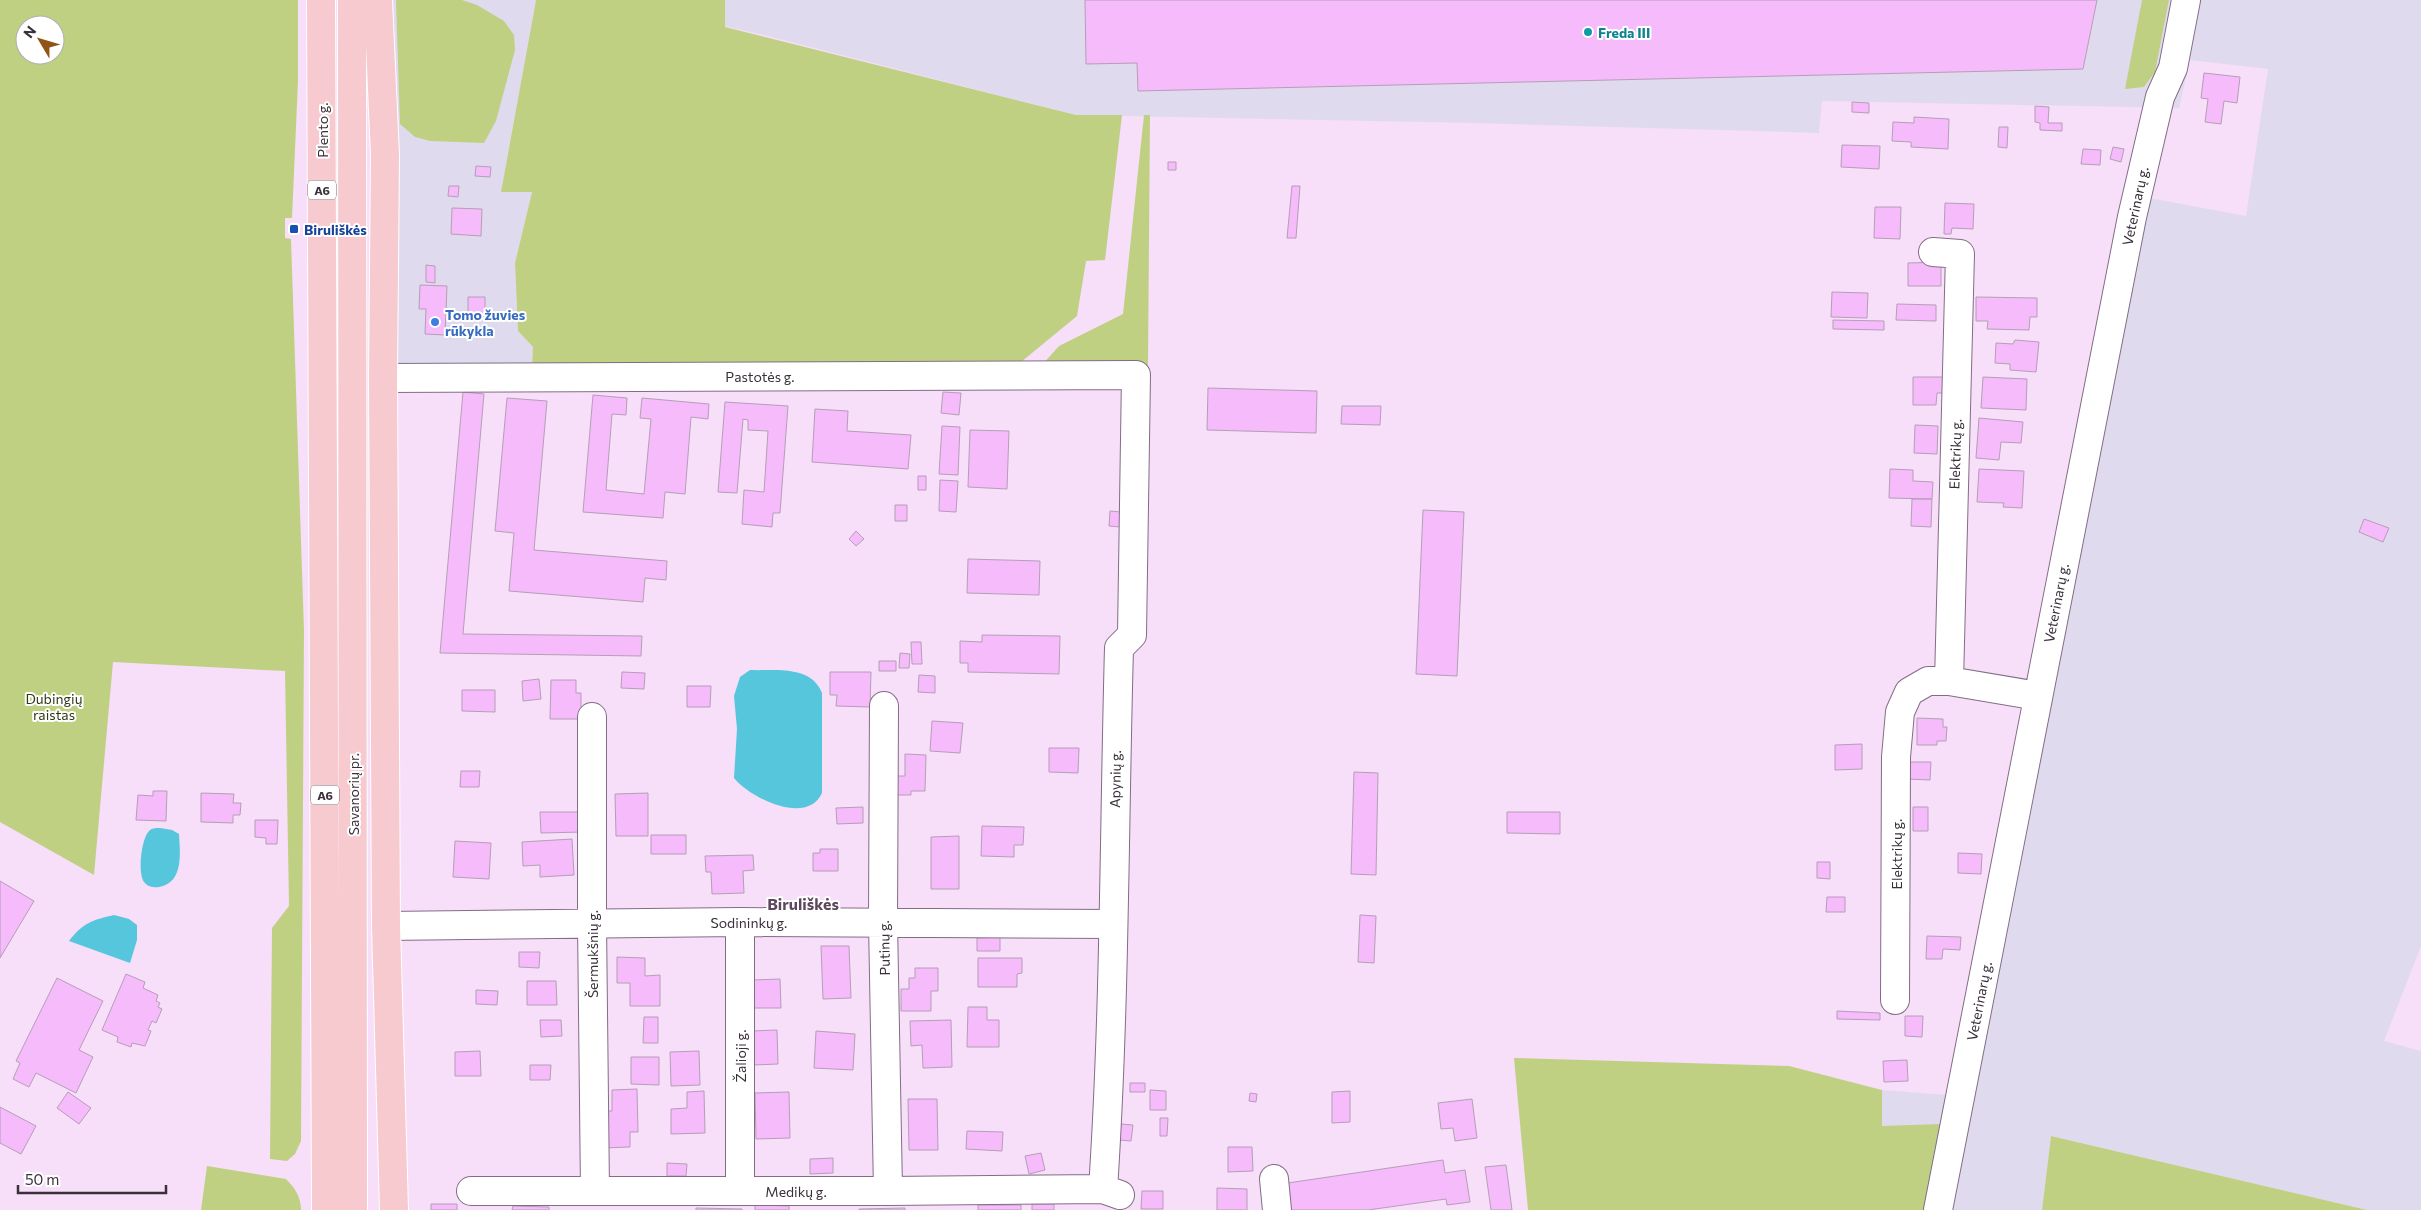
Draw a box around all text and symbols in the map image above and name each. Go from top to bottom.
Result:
north arrow [15,15,65,65]
text: N [19,22,39,41]
place label: Freda III [1598,24,1650,41]
marker: Freda III [1582,26,1594,38]
street label: Plento g. [314,102,331,158]
street label: Veterinarų g. [2118,165,2152,247]
road number: A6 [308,180,336,200]
place label: Biruliškės [304,221,367,238]
marker: Biruliškės [288,223,300,235]
place label: Tomo žuvies rūkykla [445,306,526,339]
marker: Tomo žuvies rūkykla [429,316,441,328]
street label: Pastotės g. [725,368,795,385]
street label: Elektrikų g. [1945,418,1965,490]
street label: Veterinarų g. [2040,562,2072,644]
park label: Dubingių raistas [25,690,83,723]
street label: Apynių g. [1106,750,1124,808]
street label: Savanorių pr. [345,753,362,835]
road number: A6 [311,786,339,804]
street label: Elektrikų g. [1888,819,1905,889]
district label: Biruliškės [767,894,839,913]
street label: Šermukšnių g. [584,910,601,998]
street label: Sodininkų g. [711,914,787,931]
street label: Putinų g. [875,920,893,976]
street label: Veterinarų g. [1963,960,1995,1042]
street label: Žalioji g. [732,1030,749,1082]
scale bar [18,1162,165,1194]
text: 50 m [25,1170,59,1188]
street label: Medikų g. [765,1183,827,1200]

